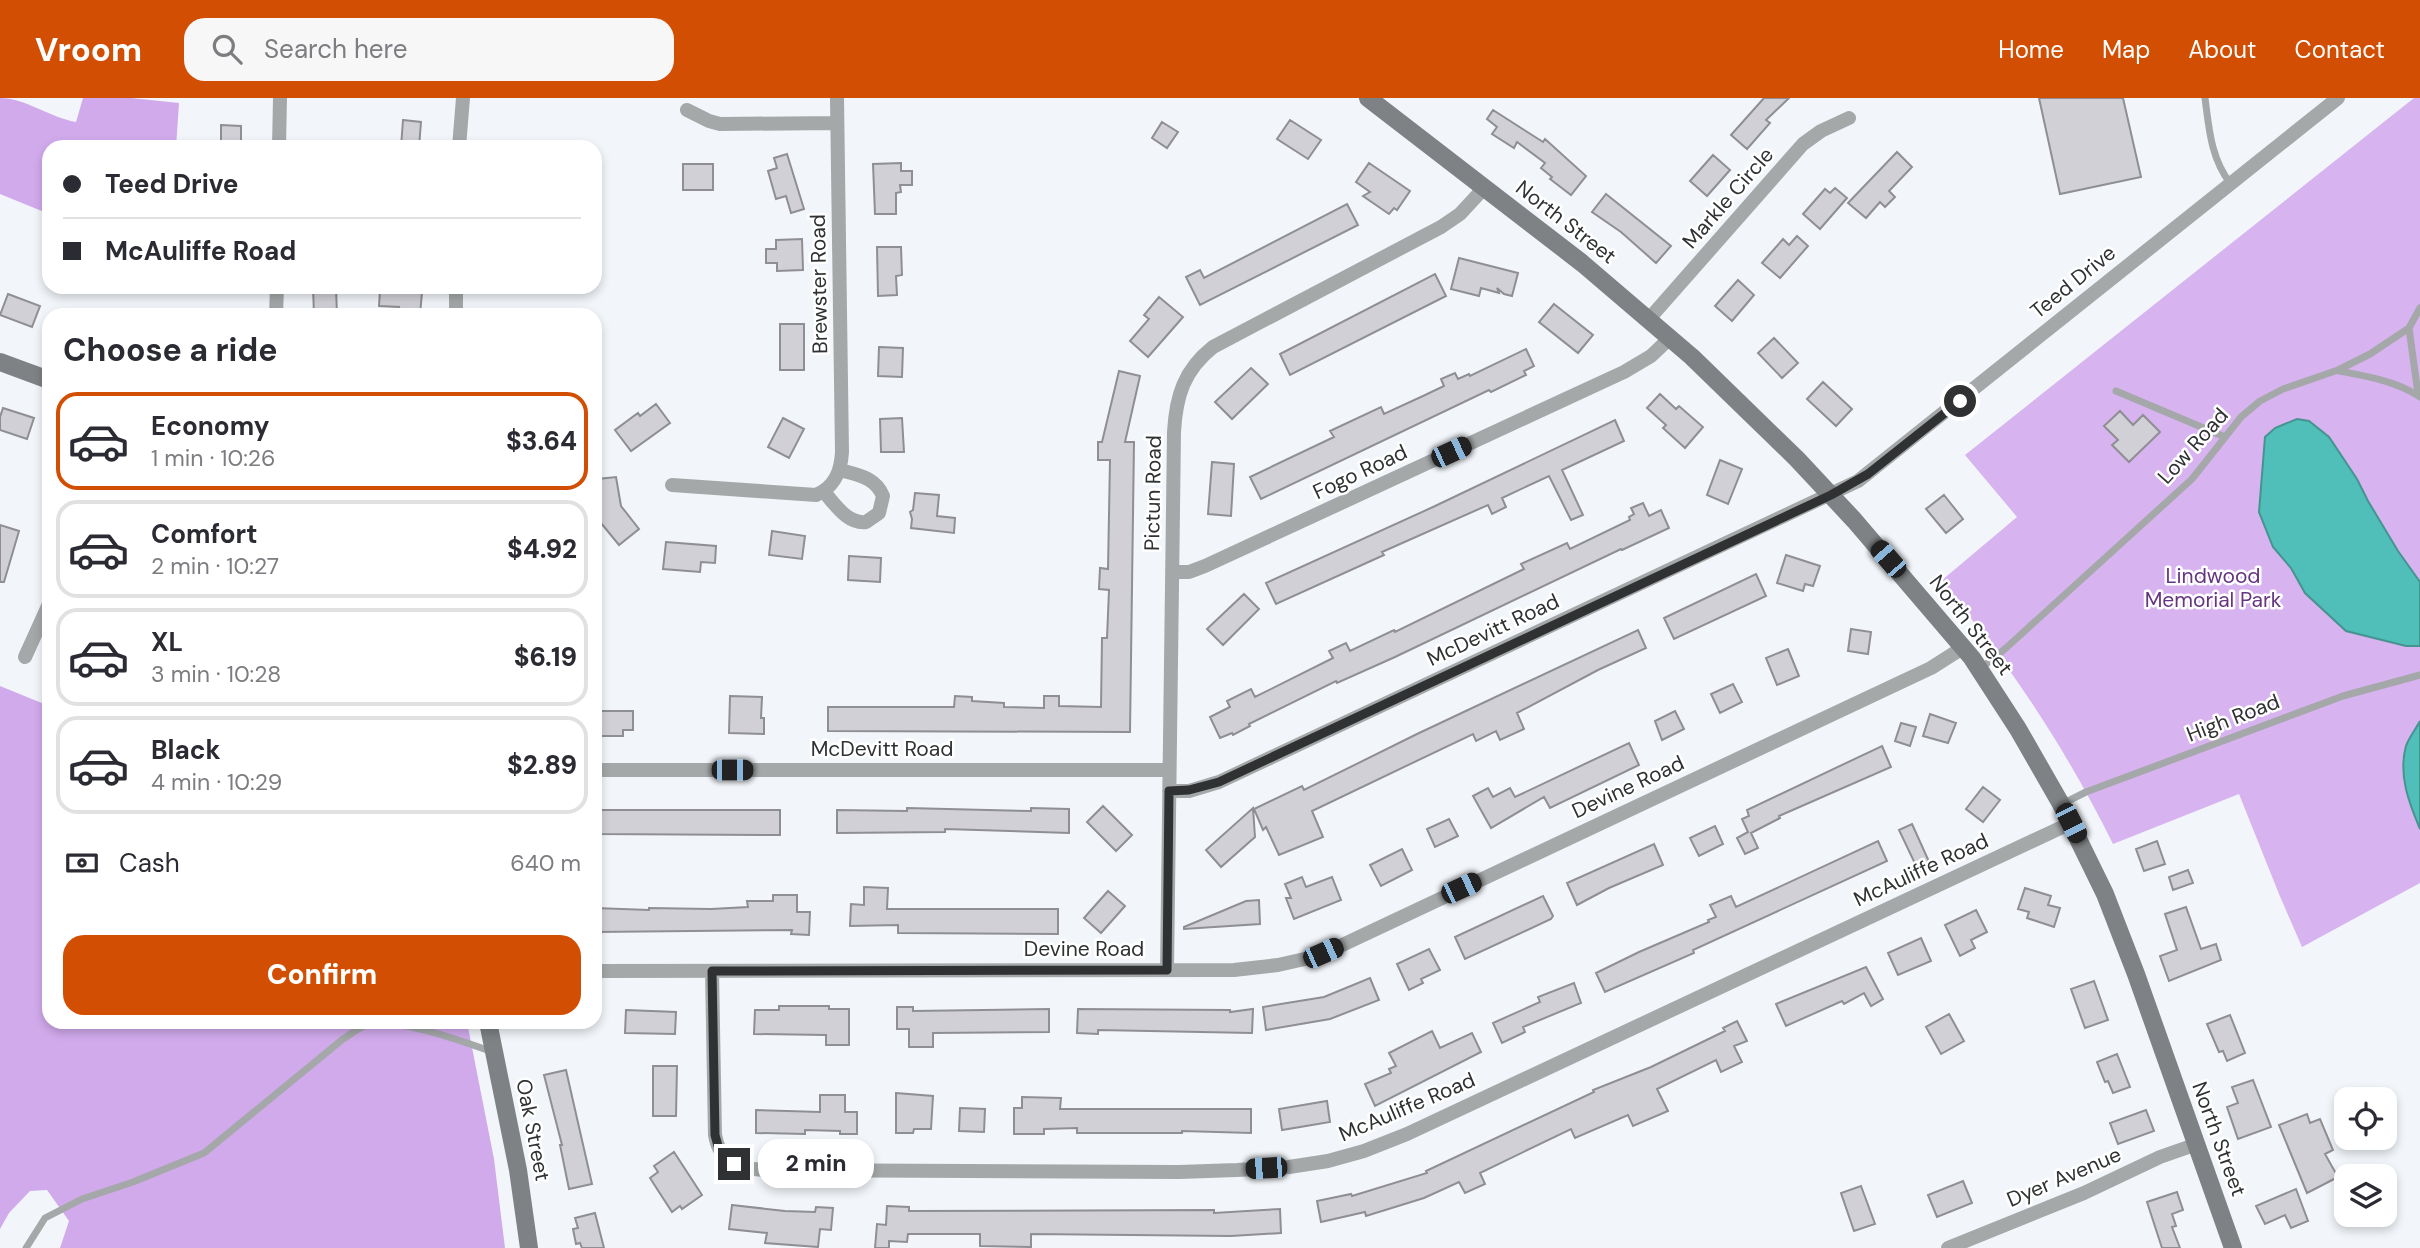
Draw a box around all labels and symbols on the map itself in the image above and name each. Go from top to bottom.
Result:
street label: Markle Circle [1676,141,1780,255]
street label: North Street [1510,174,1622,270]
street label: Brewster Road [804,214,834,354]
street label: Teed Drive [2024,239,2122,325]
route start [1944,385,1976,417]
street label: Low Road [2151,402,2235,490]
car [1428,434,1475,470]
street label: Pictun Road [1138,435,1168,551]
street label: Fogo Road [1308,438,1412,506]
car [1867,536,1910,582]
park label: Lindwood Memorial Park [2145,562,2282,614]
street label: North Street [1923,569,2019,681]
street label: McDevitt Road [1422,587,1564,673]
street label: High Road [2182,687,2284,749]
street label: McDevitt Road [811,735,953,763]
street label: Devine Road [1567,749,1689,825]
car [712,760,754,781]
car [2053,800,2090,846]
street label: McAuliffe Road [1849,827,1993,913]
car [1438,870,1485,906]
street label: Devine Road [1024,935,1144,963]
car [1300,935,1347,971]
street label: McAuliffe Road [1335,1066,1479,1148]
street label: Oak Street [509,1077,557,1183]
street label: North Street [2185,1078,2253,1200]
callout: 2 min [758,1140,874,1188]
street label: Dyer Avenue [2002,1140,2126,1214]
route end [718,1148,750,1180]
car [1245,1156,1288,1180]

